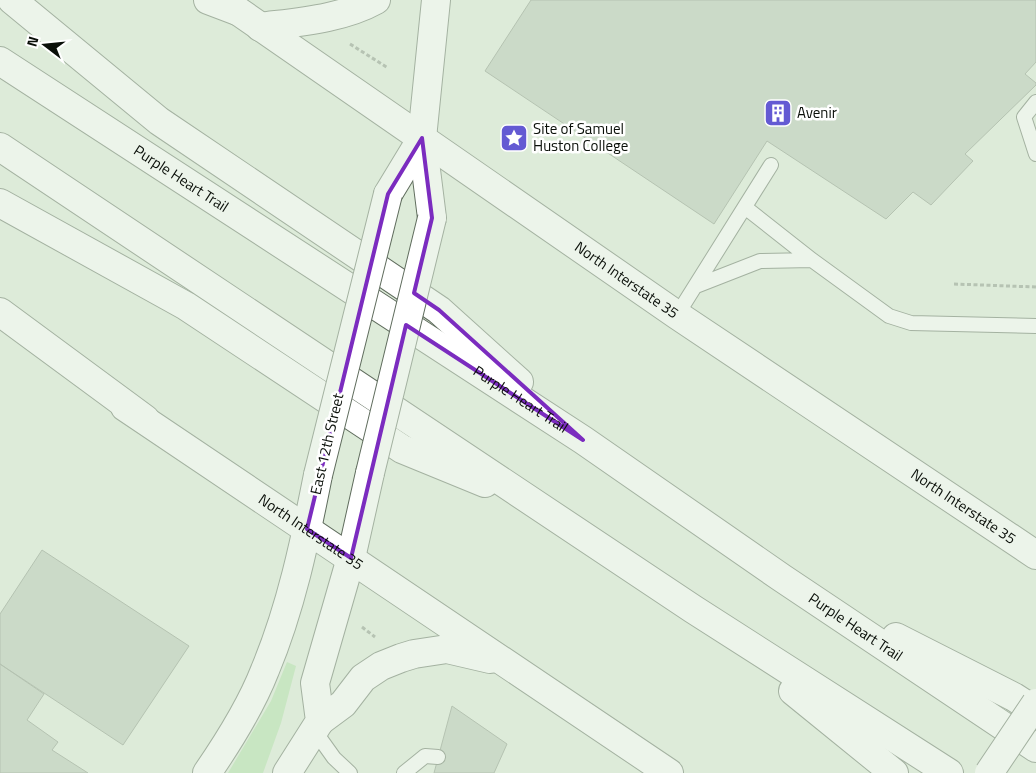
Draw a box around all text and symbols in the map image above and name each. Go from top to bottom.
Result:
north arrow [20,20,70,70]
text: N [21,34,43,49]
building icon: Avenir [763,98,793,128]
place label: Avenir [797,101,837,124]
place label: Site of Samuel Huston College [533,117,628,157]
place icon: Site of Samuel Huston College [499,123,529,153]
street label: Purple Heart Trail [129,139,233,218]
street label: North Interstate 35 [570,235,684,324]
street label: Purple Heart Trail [469,360,573,438]
street label: East 12th Street [304,390,350,497]
street label: North Interstate 35 [907,463,1021,550]
street label: North Interstate 35 [254,488,368,575]
street label: Purple Heart Trail [804,587,908,667]

